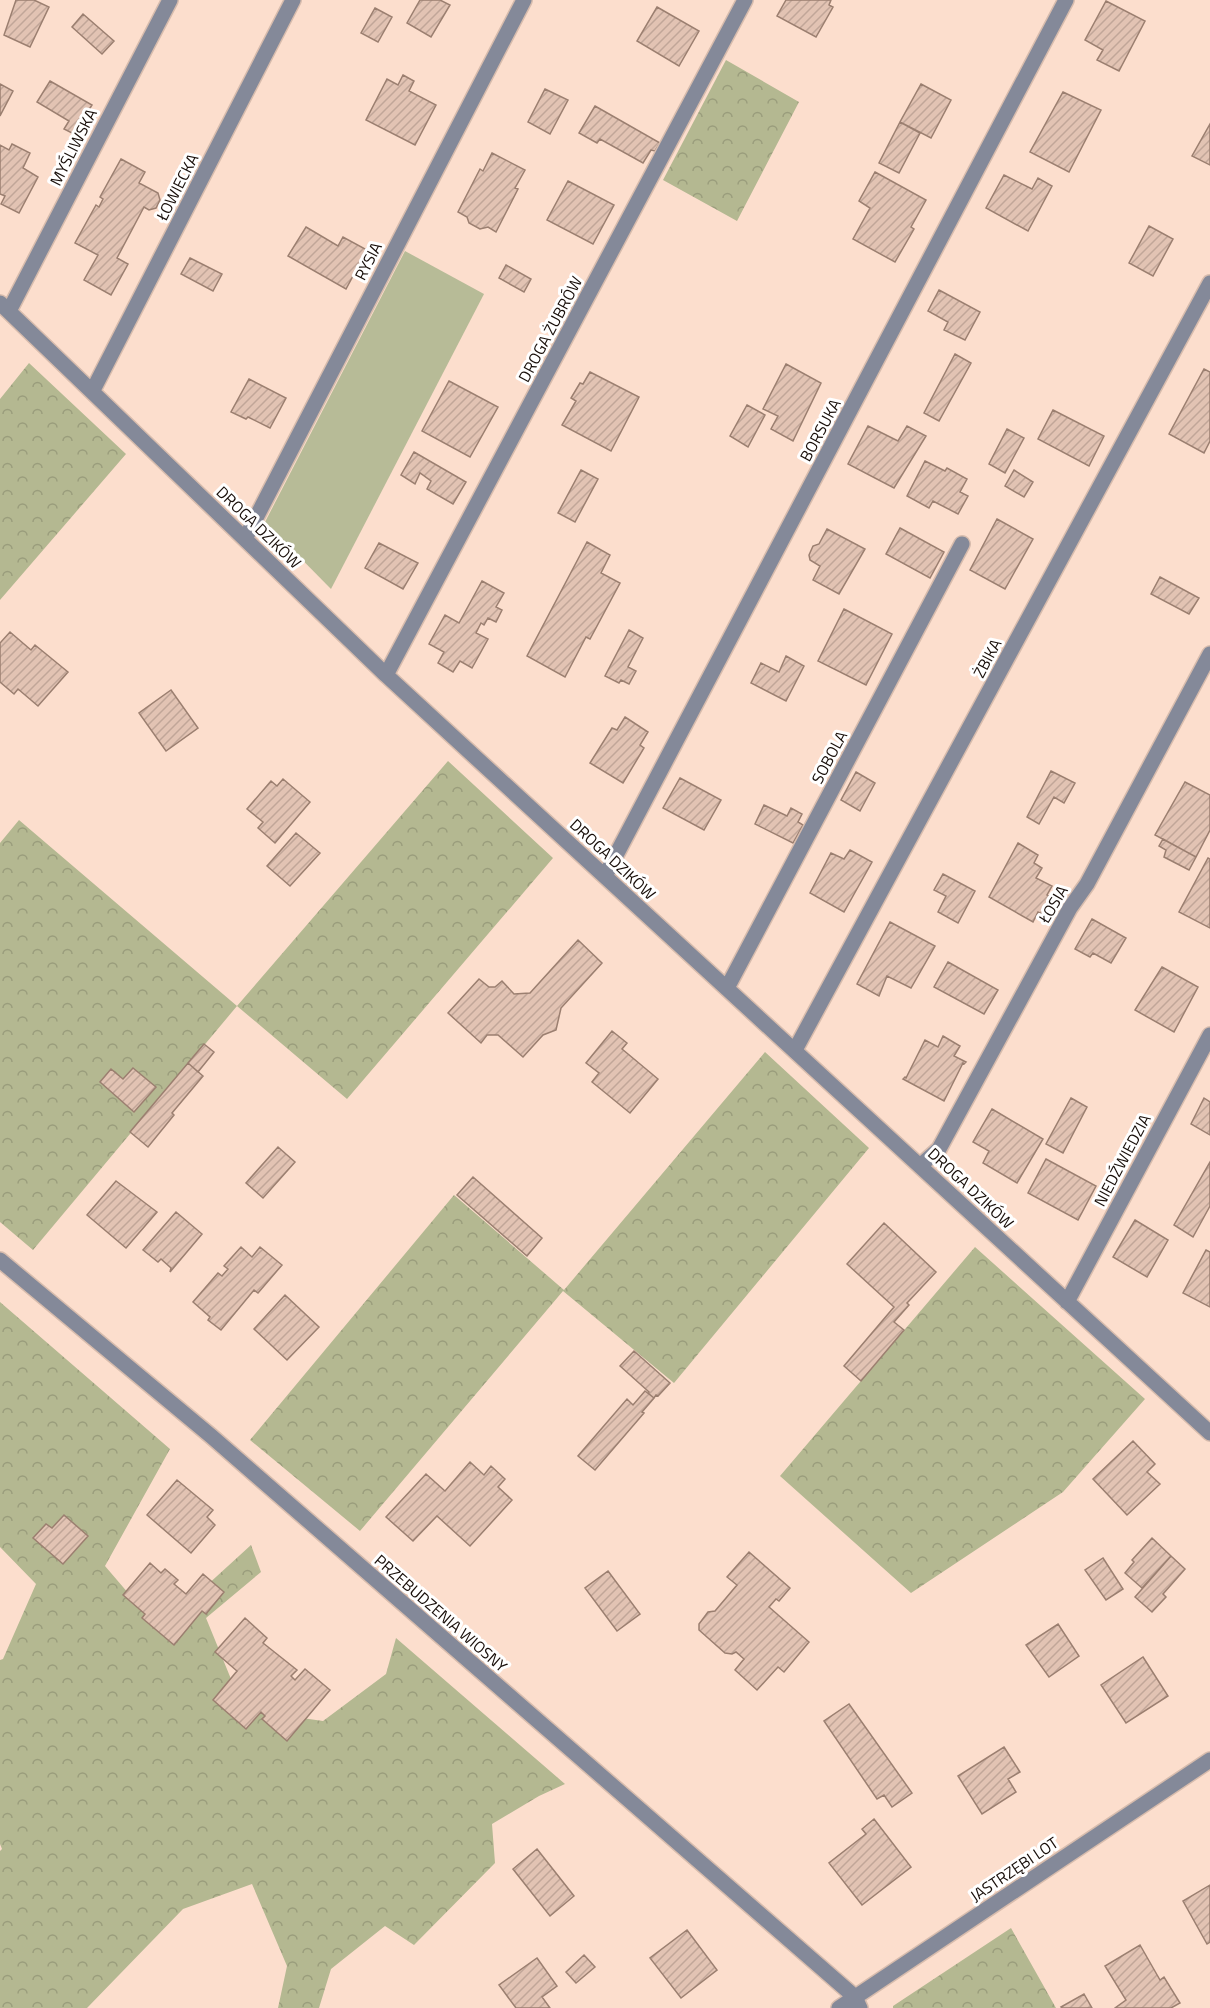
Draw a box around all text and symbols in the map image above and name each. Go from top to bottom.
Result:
street label: MYŚLIWSKA [43,104,103,190]
street label: ŁOWIECKA [149,149,204,225]
street label: RYSIA [348,237,388,284]
street label: DROGA ŻUBRÓW [512,272,588,386]
street label: BORSUKA [793,394,847,466]
street label: DROGA DZIKÓW [211,480,307,574]
street label: ŻBIKA [967,634,1007,682]
street label: SOBOLA [805,726,853,788]
street label: DROGA DZIKÓW [565,813,661,905]
street label: ŁOSIA [1032,880,1074,928]
street label: NIEDŹWIEDZIA [1088,1109,1157,1210]
street label: DROGA DZIKÓW [923,1142,1019,1234]
street label: PRZEBUDZENIA WIOSNY [369,1548,513,1678]
street label: JASTRZĘBI LOT [965,1830,1063,1907]

